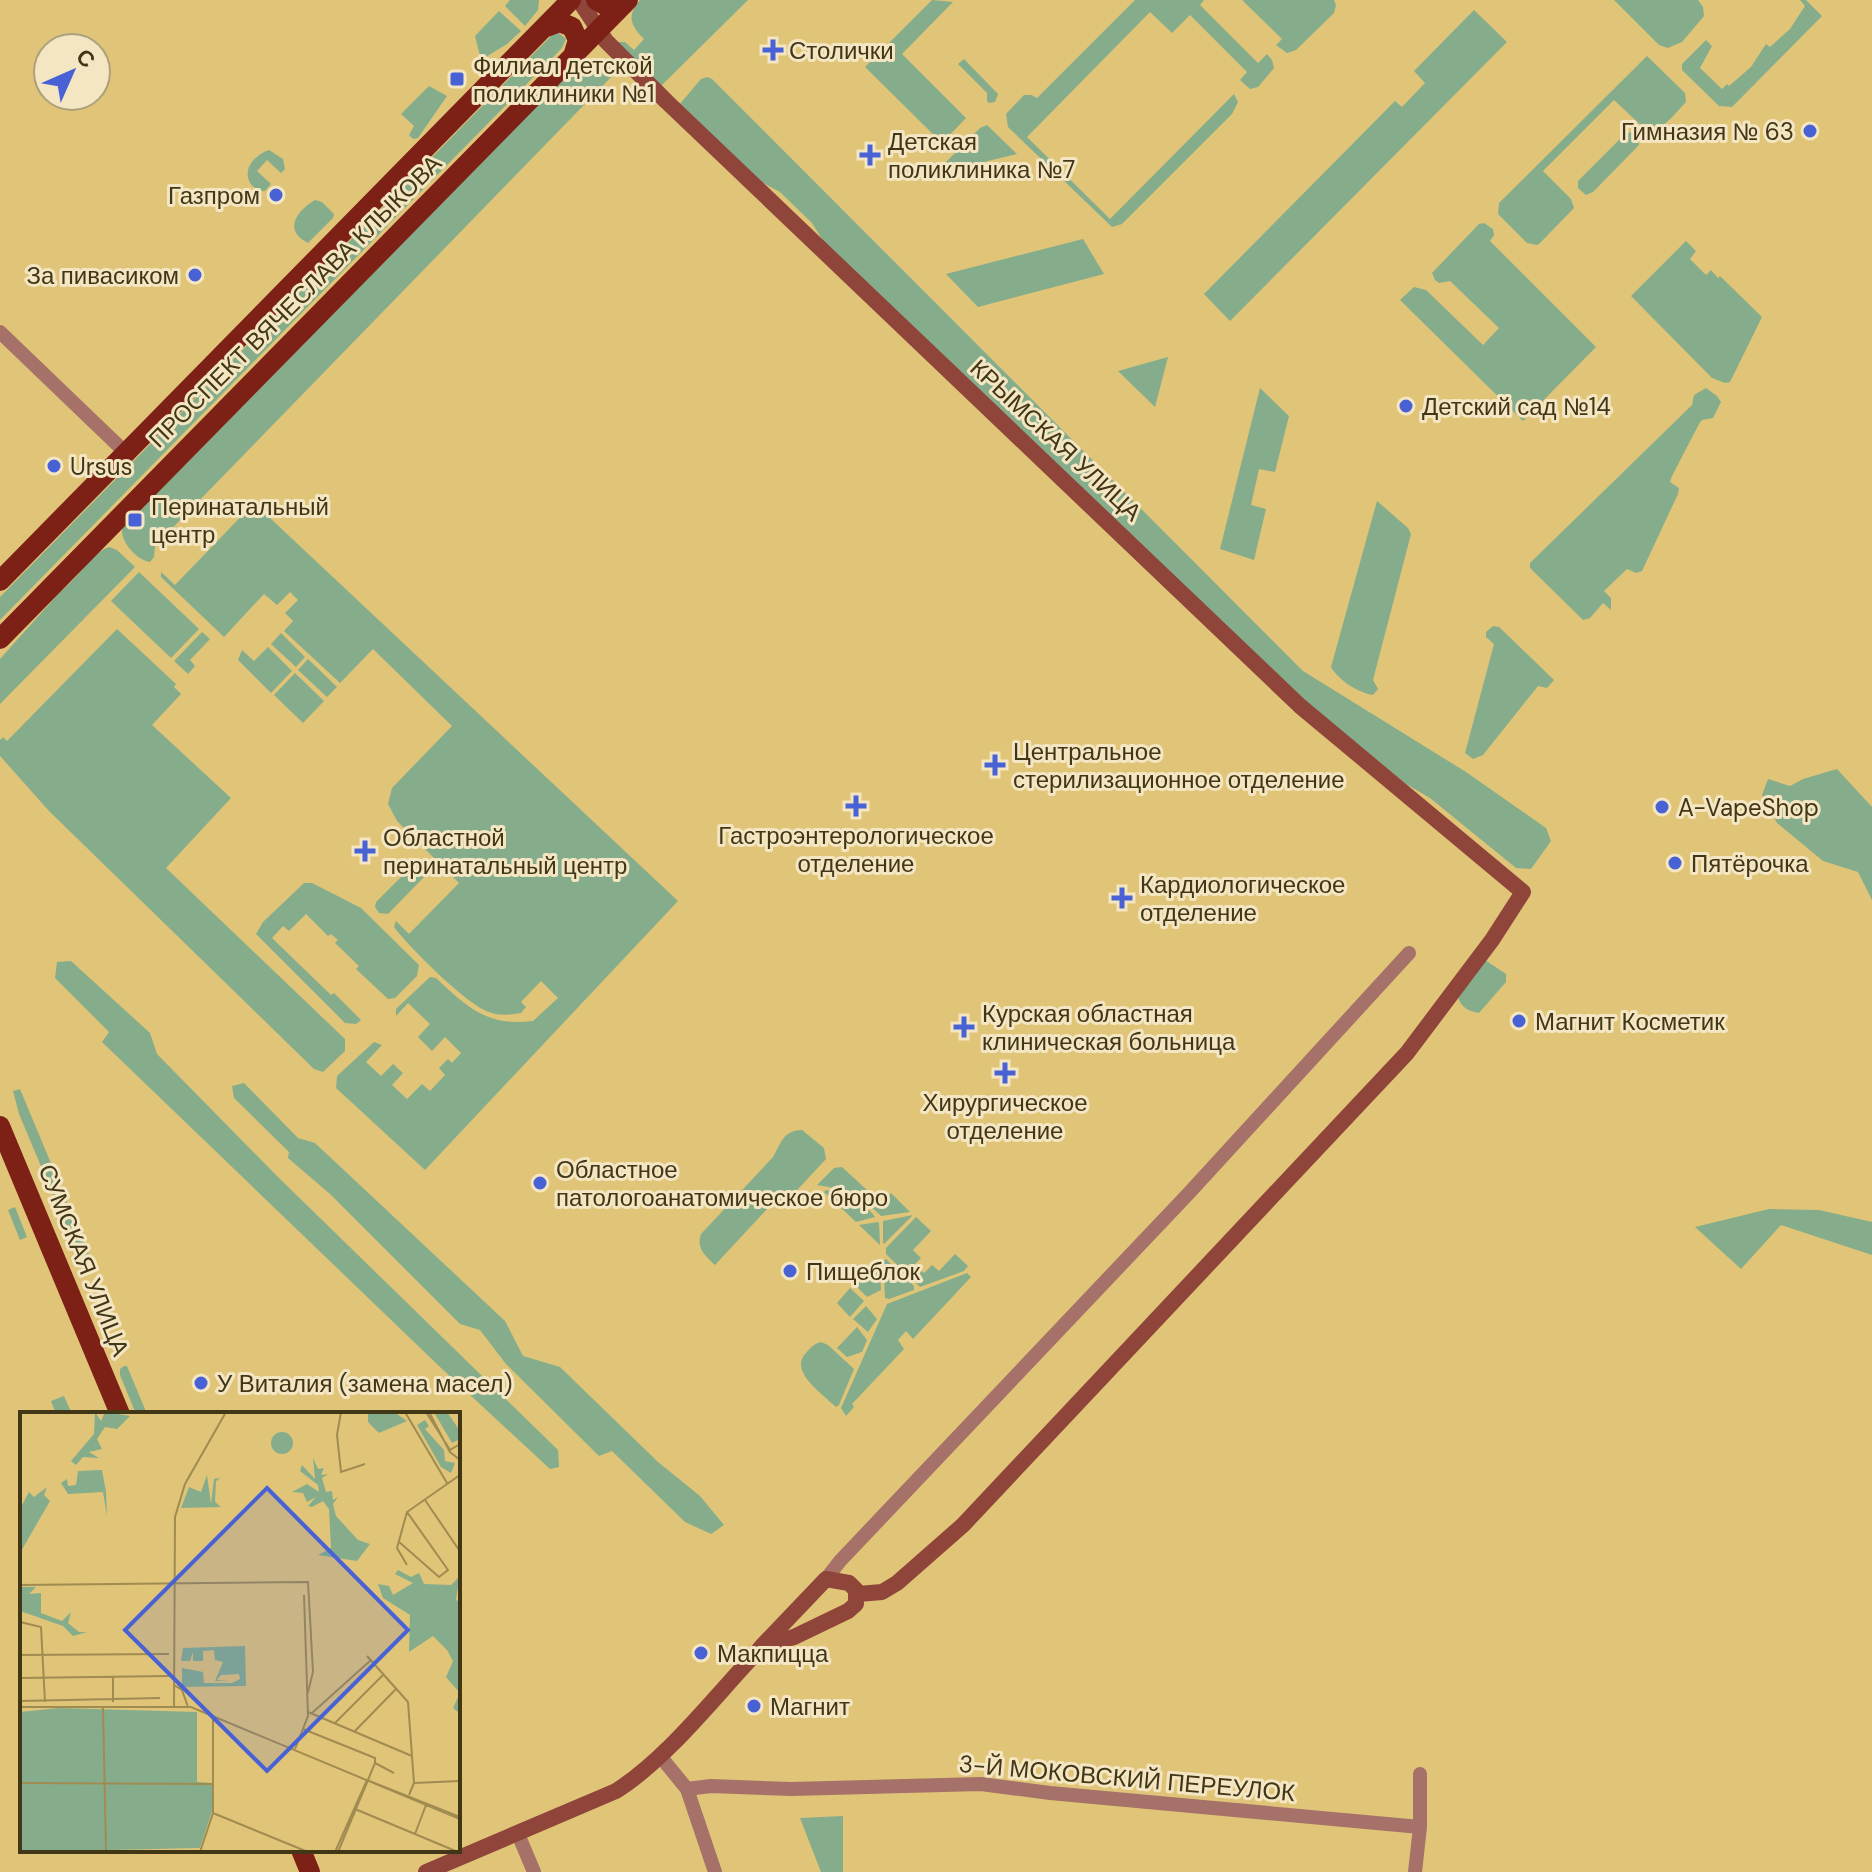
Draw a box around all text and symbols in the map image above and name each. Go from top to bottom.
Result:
north arrow [32,32,112,112]
place label: Столички [789,35,894,66]
marker: Столички [764,41,782,59]
text: С [70,42,102,74]
place label: Филиал детской поликлиники №1 [473,50,655,109]
marker: Филиал детской поликлиники №1 [448,70,466,88]
place label: Гимназия № 63 [1621,116,1794,147]
marker: Гимназия № 63 [1801,122,1819,140]
place label: Детская поликлиника №7 [888,126,1075,185]
marker: Детская поликлиника №7 [859,144,881,166]
street label: ПРОСПЕКТ ВЯЧЕСЛАВА КЛЫКОВА [142,148,448,454]
place label: Газпром [168,180,260,211]
marker: Газпром [267,186,285,204]
place label: За пивасиком [27,260,179,291]
marker: За пивасиком [186,266,204,284]
street label: КРЫМСКАЯ УЛИЦА [964,352,1148,528]
place label: Детский сад №14 [1422,391,1611,422]
marker: Детский сад №14 [1397,397,1415,415]
place label: Ursus [70,451,132,482]
marker: Ursus [45,457,63,475]
place label: Перинатальный центр [151,491,329,550]
marker: Перинатальный центр [126,511,144,529]
place label: Центральное стерилизационное отделение [1013,736,1345,795]
marker: Центральное стерилизационное отделение [984,754,1006,776]
place label: A-VapeShop [1678,792,1819,823]
marker: Гастроэнтерологическое отделение [845,795,867,817]
marker: A-VapeShop [1653,798,1671,816]
place label: Гастроэнтерологическое отделение [718,820,994,879]
place label: Областной перинатальный центр [383,822,627,881]
marker: Областной перинатальный центр [354,840,376,862]
place label: Пятёрочка [1691,848,1809,879]
marker: Пятёрочка [1666,854,1684,872]
place label: Кардиологическое отделение [1140,869,1345,928]
marker: Кардиологическое отделение [1111,887,1133,909]
place label: Курская областная клиническая больница [982,998,1236,1057]
place label: Магнит Косметик [1535,1006,1725,1037]
marker: Магнит Косметик [1510,1012,1528,1030]
marker: Курская областная клиническая больница [953,1016,975,1038]
marker: Хирургическое отделение [994,1062,1016,1084]
place label: Хирургическое отделение [922,1087,1088,1146]
place label: Областное патологоанатомическое бюро [556,1154,888,1213]
street label: СУМСКАЯ УЛИЦА [31,1160,137,1360]
marker: Областное патологоанатомическое бюро [531,1174,549,1192]
place label: Пищеблок [806,1256,921,1287]
marker: Пищеблок [781,1262,799,1280]
place label: У Виталия (замена масел) [217,1368,512,1399]
marker: У Виталия (замена масел) [192,1374,210,1392]
inset map [20,1412,460,1852]
place label: Макпицца [717,1638,829,1669]
marker: Макпицца [692,1644,710,1662]
place label: Магнит [770,1691,850,1722]
marker: Магнит [745,1697,763,1715]
street label: 3-Й МОКОВСКИЙ ПЕРЕУЛОК [958,1748,1296,1808]

